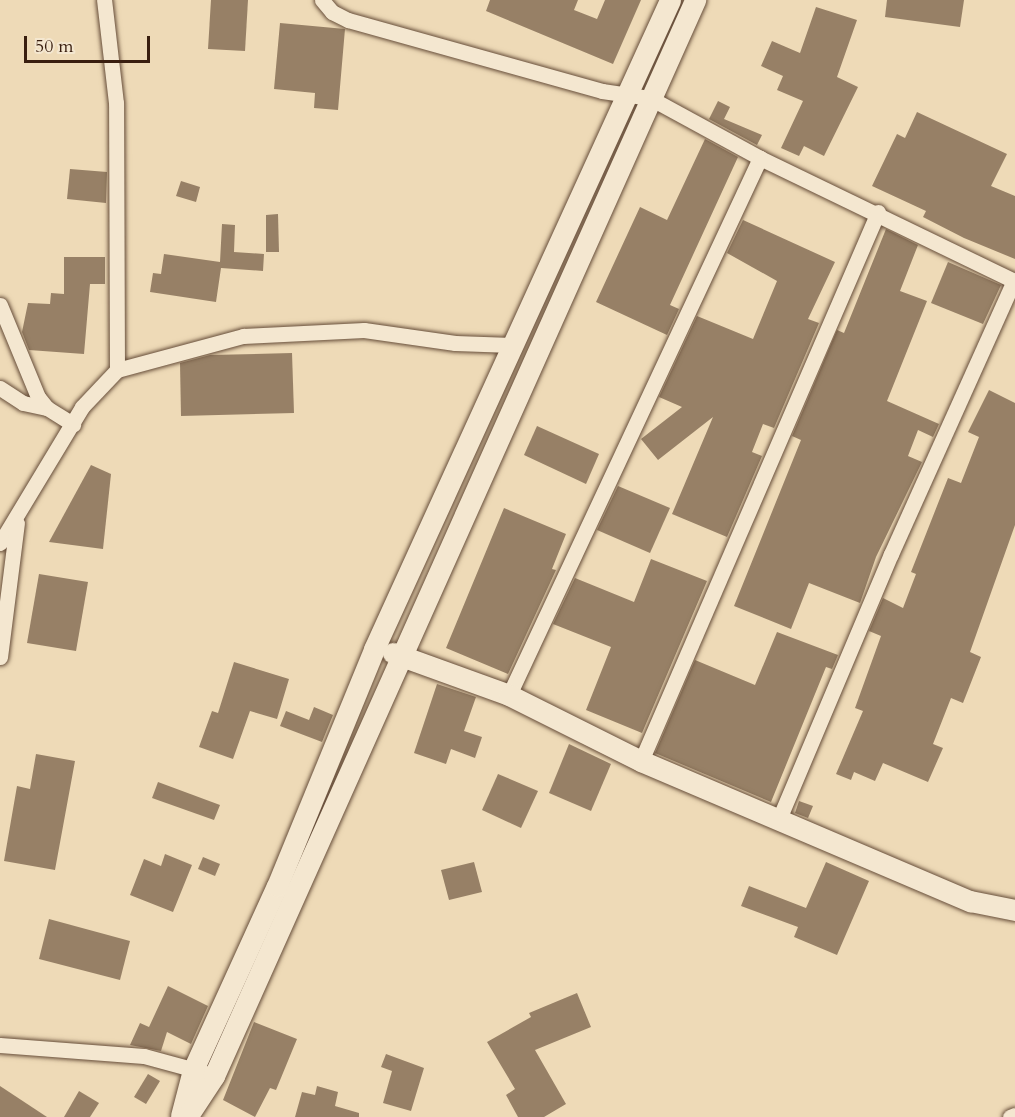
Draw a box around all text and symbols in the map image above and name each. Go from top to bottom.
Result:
scale bar [27,24,153,62]
text: 50 m [35,34,74,59]

